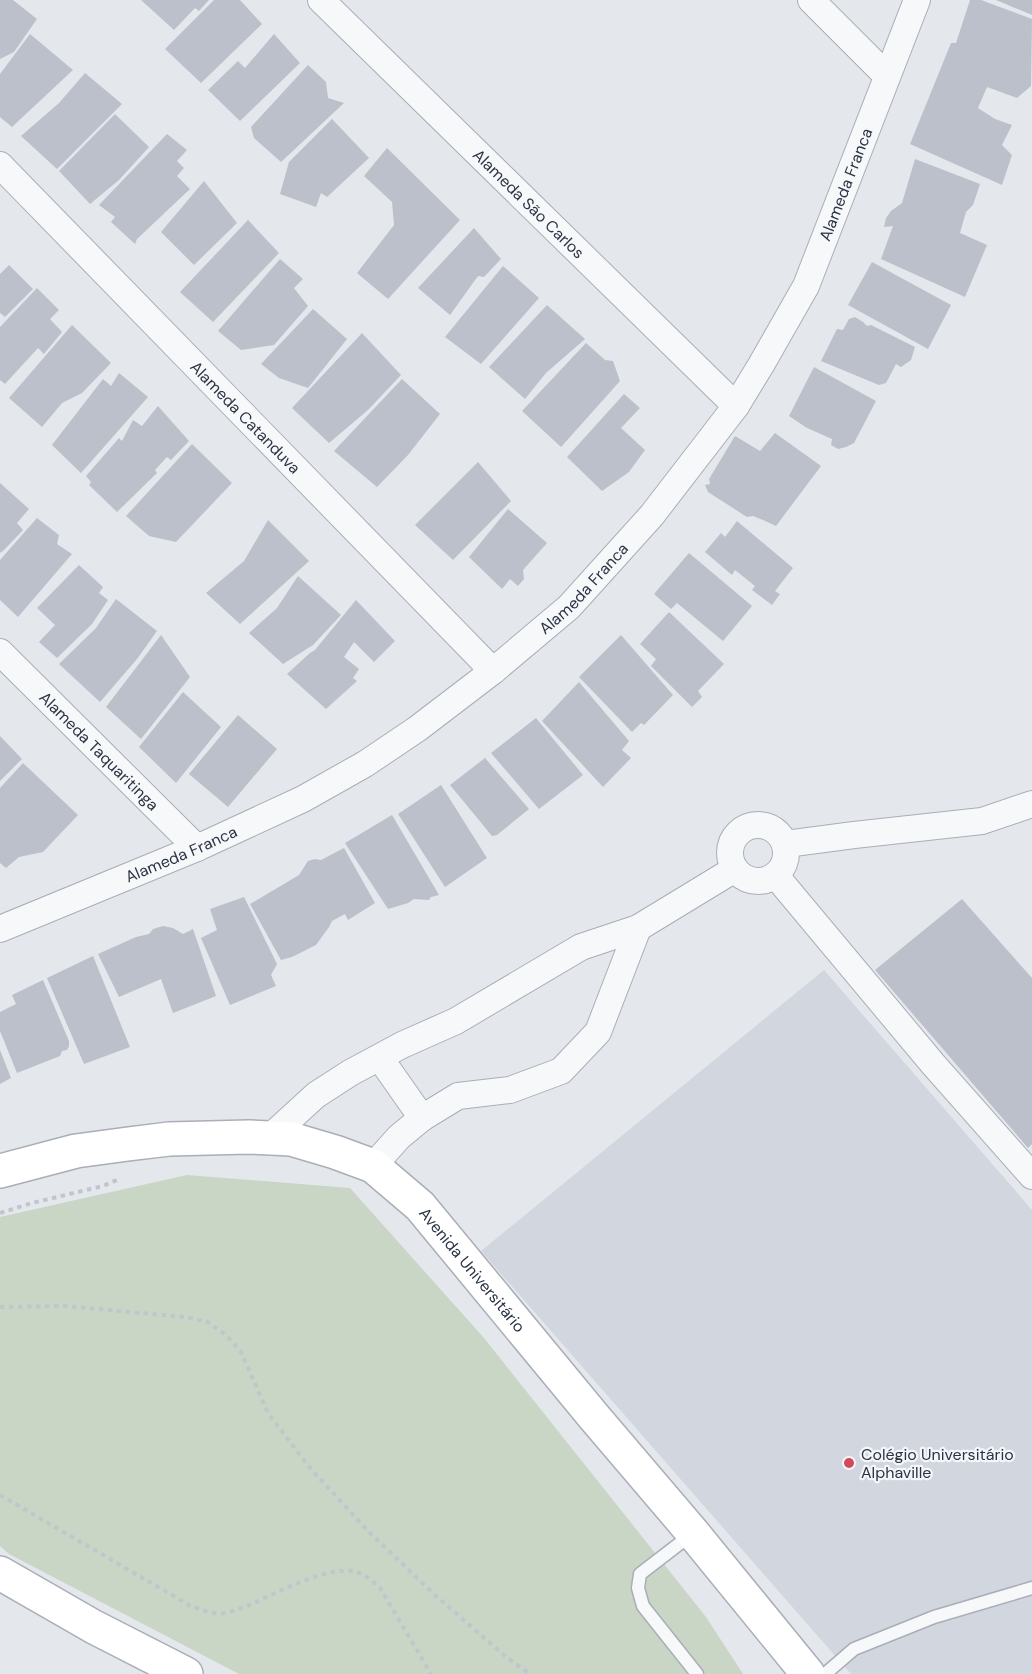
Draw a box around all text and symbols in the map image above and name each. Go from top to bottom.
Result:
street label: Alameda Franca [814,125,877,244]
street label: Alameda São Carlos [468,144,589,263]
street label: Alameda Catanduva [186,357,305,478]
street label: Alameda Franca [535,539,633,639]
street label: Alameda Taquaritinga [35,687,163,815]
street label: Alameda Franca [122,821,240,887]
street label: Avenida Universitário [414,1203,530,1337]
place label: Colégio Universitário Alphaville [861,1444,1014,1483]
marker: Colégio Universitário Alphaville [842,1456,856,1470]

